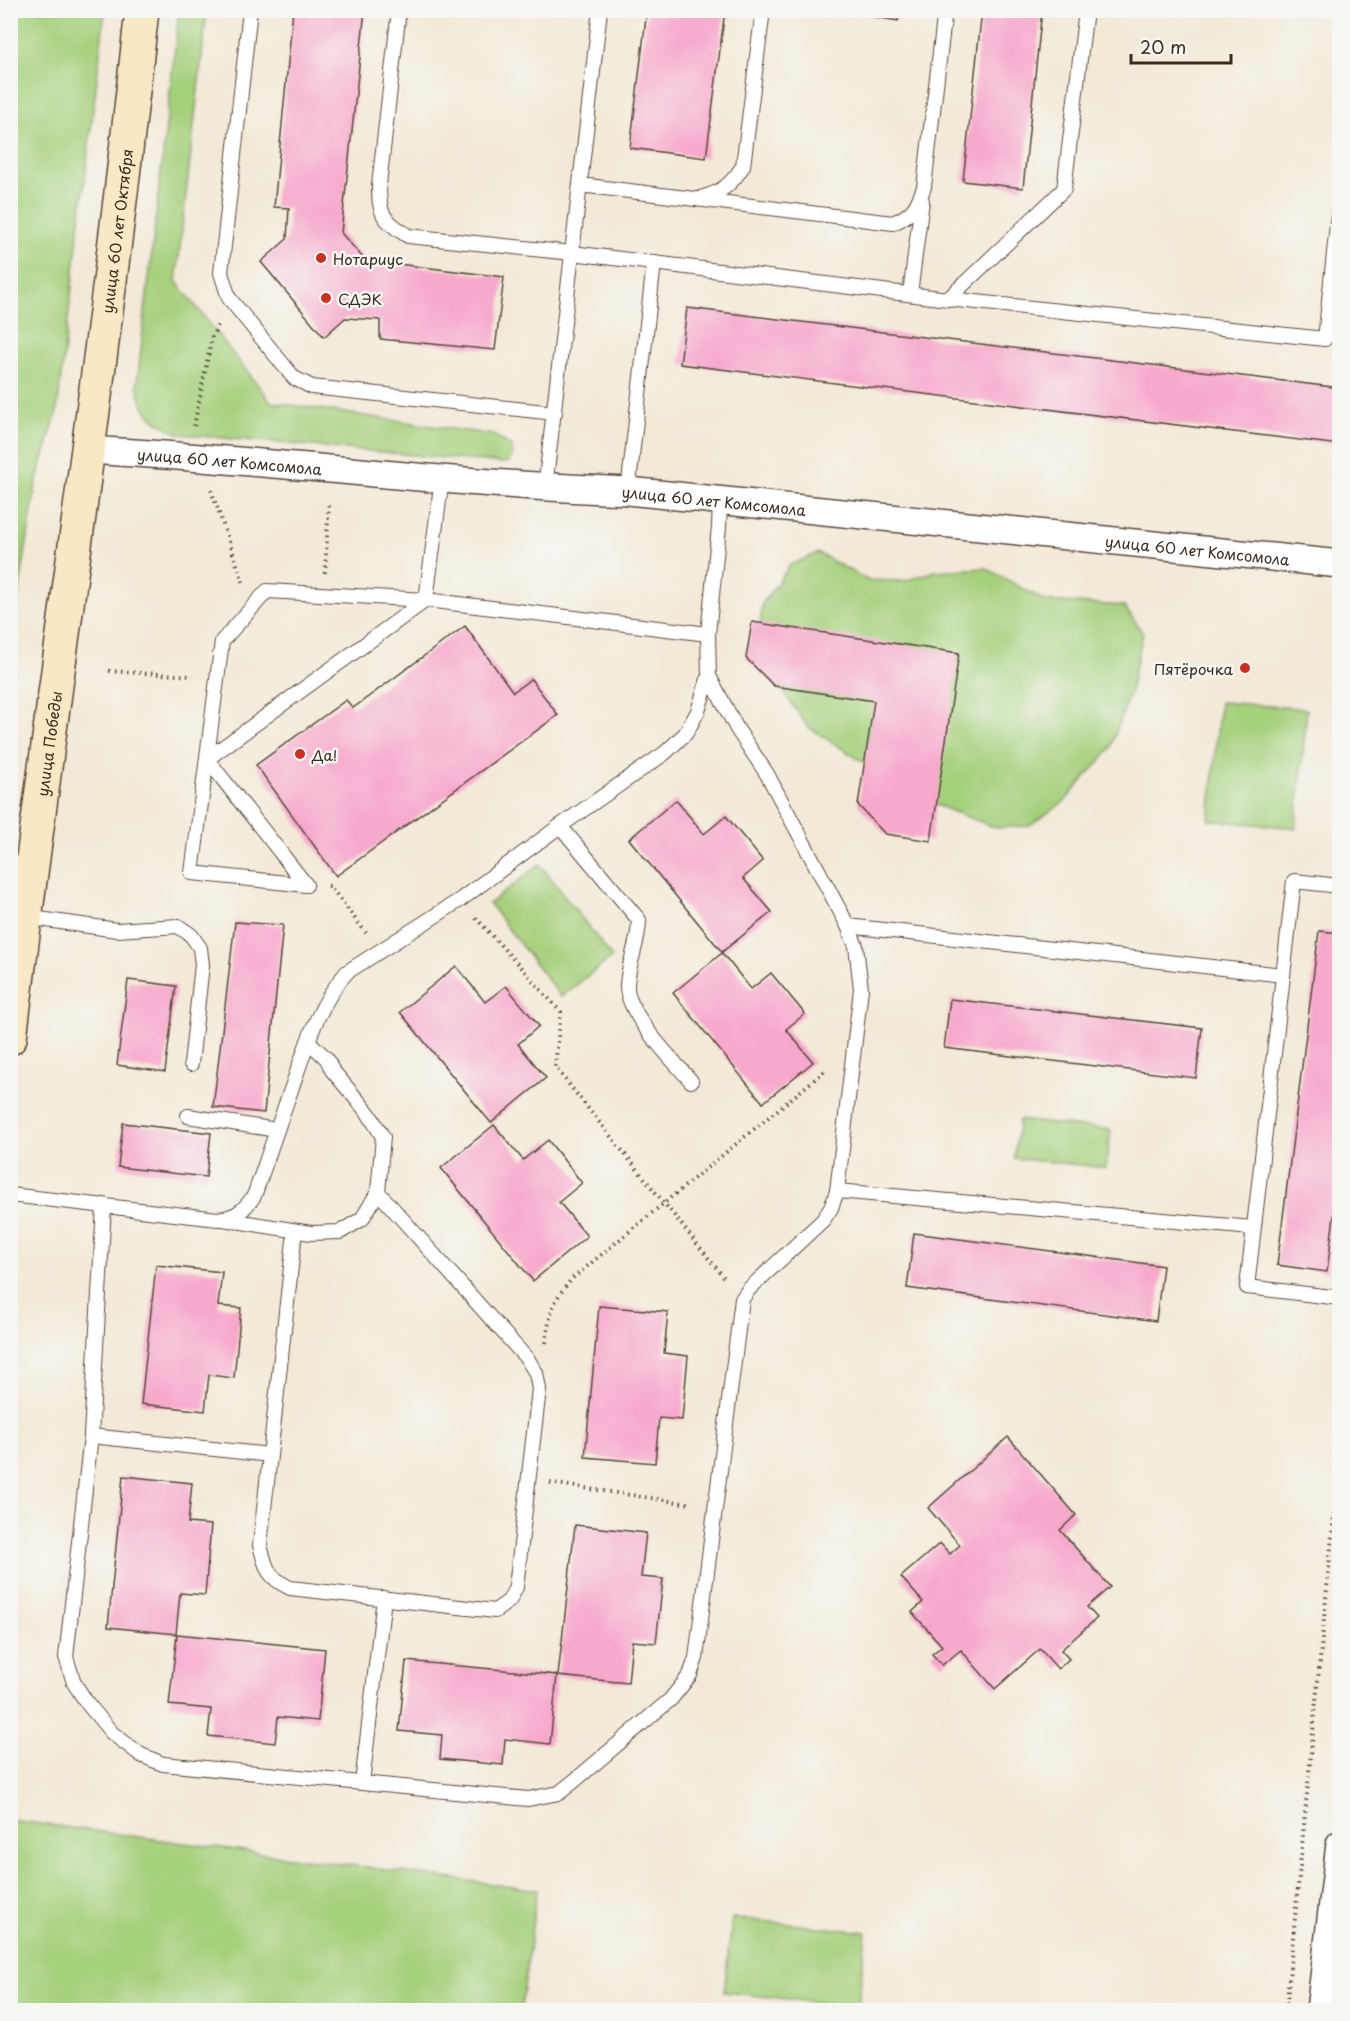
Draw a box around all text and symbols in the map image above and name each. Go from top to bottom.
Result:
scale bar [1131,27,1232,65]
text: 20 m [1140,33,1186,60]
street label: улица 60 лет Октября [94,147,138,315]
place label: Нотариус [333,247,403,270]
marker: Нотариус [314,251,328,265]
place label: СДЭК [338,287,382,310]
marker: СДЭК [319,291,333,305]
street label: улица 60 лет Комсомола [137,442,324,480]
street label: улица 60 лет Комсомола [621,479,808,521]
street label: улица 60 лет Комсомола [1104,529,1291,570]
place label: Пятёрочка [1154,657,1234,680]
marker: Пятёрочка [1238,661,1252,675]
street label: улица Победы [30,689,67,797]
place label: Да! [311,743,337,766]
marker: Да! [293,747,307,761]

